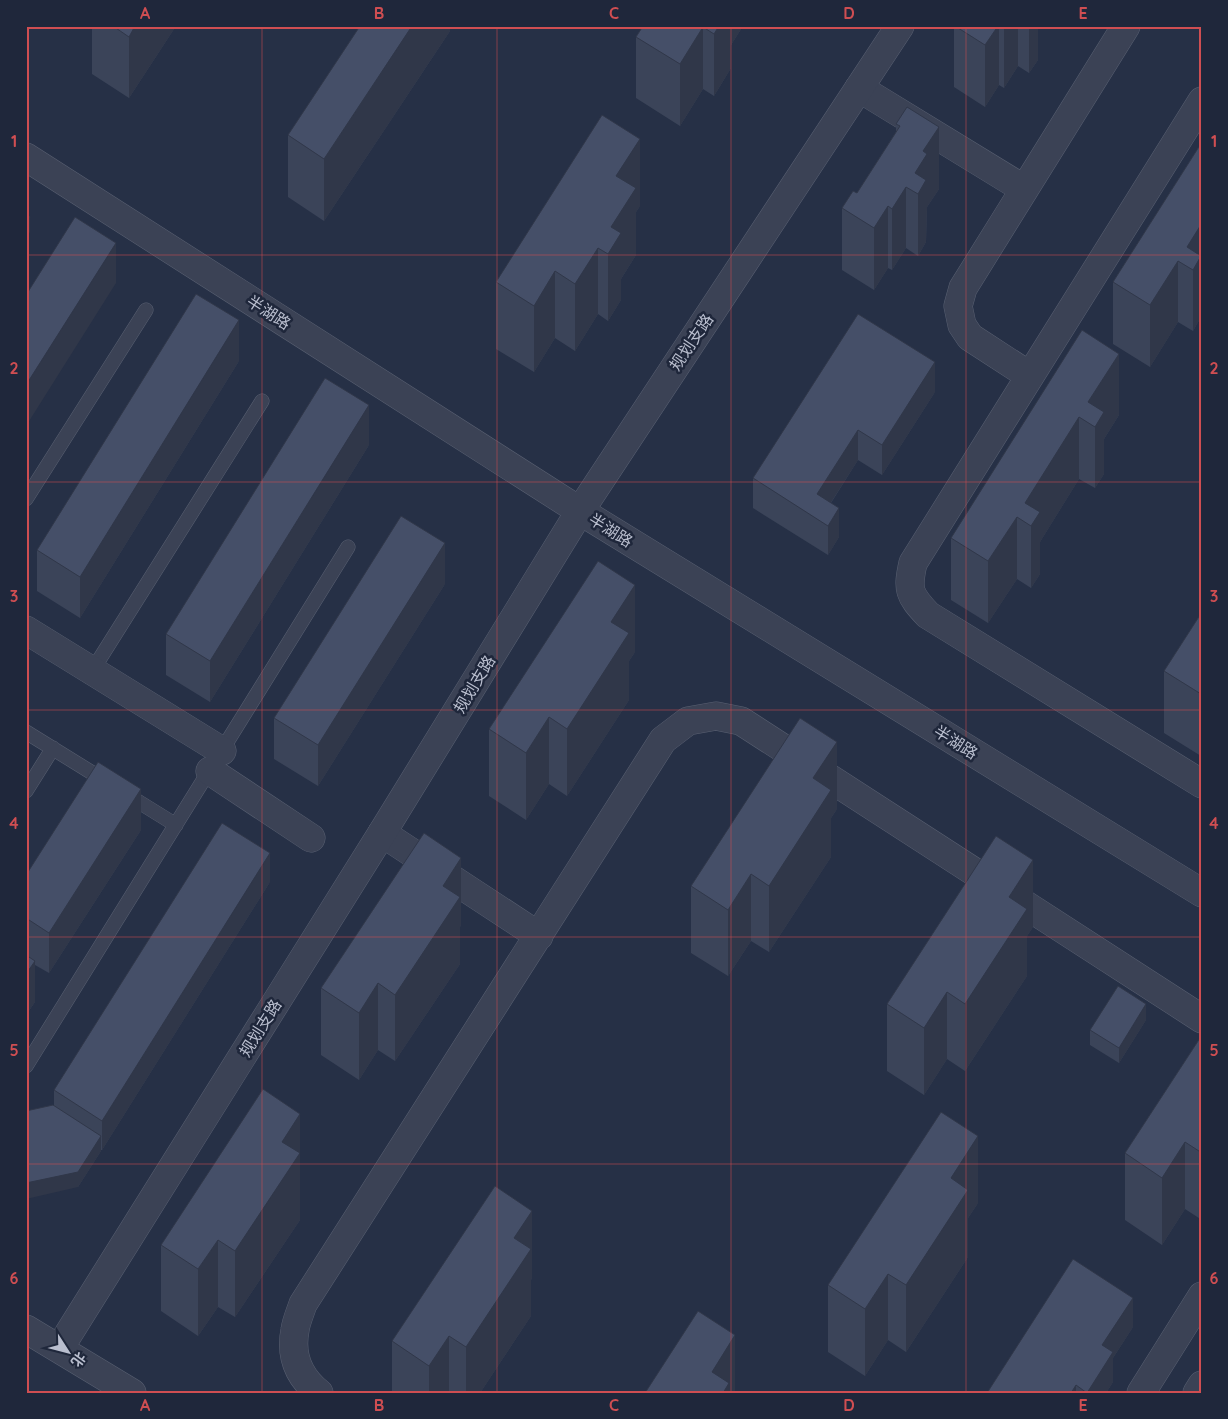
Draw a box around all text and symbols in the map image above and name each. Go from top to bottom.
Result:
text: A [140,3,151,23]
text: B [374,3,384,23]
text: C [609,3,619,23]
text: D [843,3,855,23]
text: E [1078,3,1088,23]
text: 1 [11,131,17,151]
text: 1 [1211,131,1217,151]
street label: 半湖路 [243,291,295,333]
street label: 规划支路 [665,310,717,374]
text: 2 [9,358,19,378]
text: 2 [1209,358,1219,378]
street label: 半湖路 [585,509,637,551]
text: 3 [10,586,18,606]
text: 3 [1210,586,1218,606]
street label: 规划支路 [449,651,499,717]
street label: 半湖路 [930,721,982,763]
text: 4 [9,813,19,833]
text: 4 [1209,813,1219,833]
street label: 规划支路 [235,996,285,1060]
text: 5 [9,1040,19,1060]
text: 5 [1209,1040,1219,1060]
text: 6 [10,1268,19,1288]
text: 6 [1210,1268,1219,1288]
north arrow [42,1326,92,1376]
text: 北 [67,1349,90,1371]
text: A [140,1395,151,1415]
text: B [374,1395,384,1415]
text: C [609,1395,619,1415]
text: D [843,1395,855,1415]
text: E [1078,1395,1088,1415]

